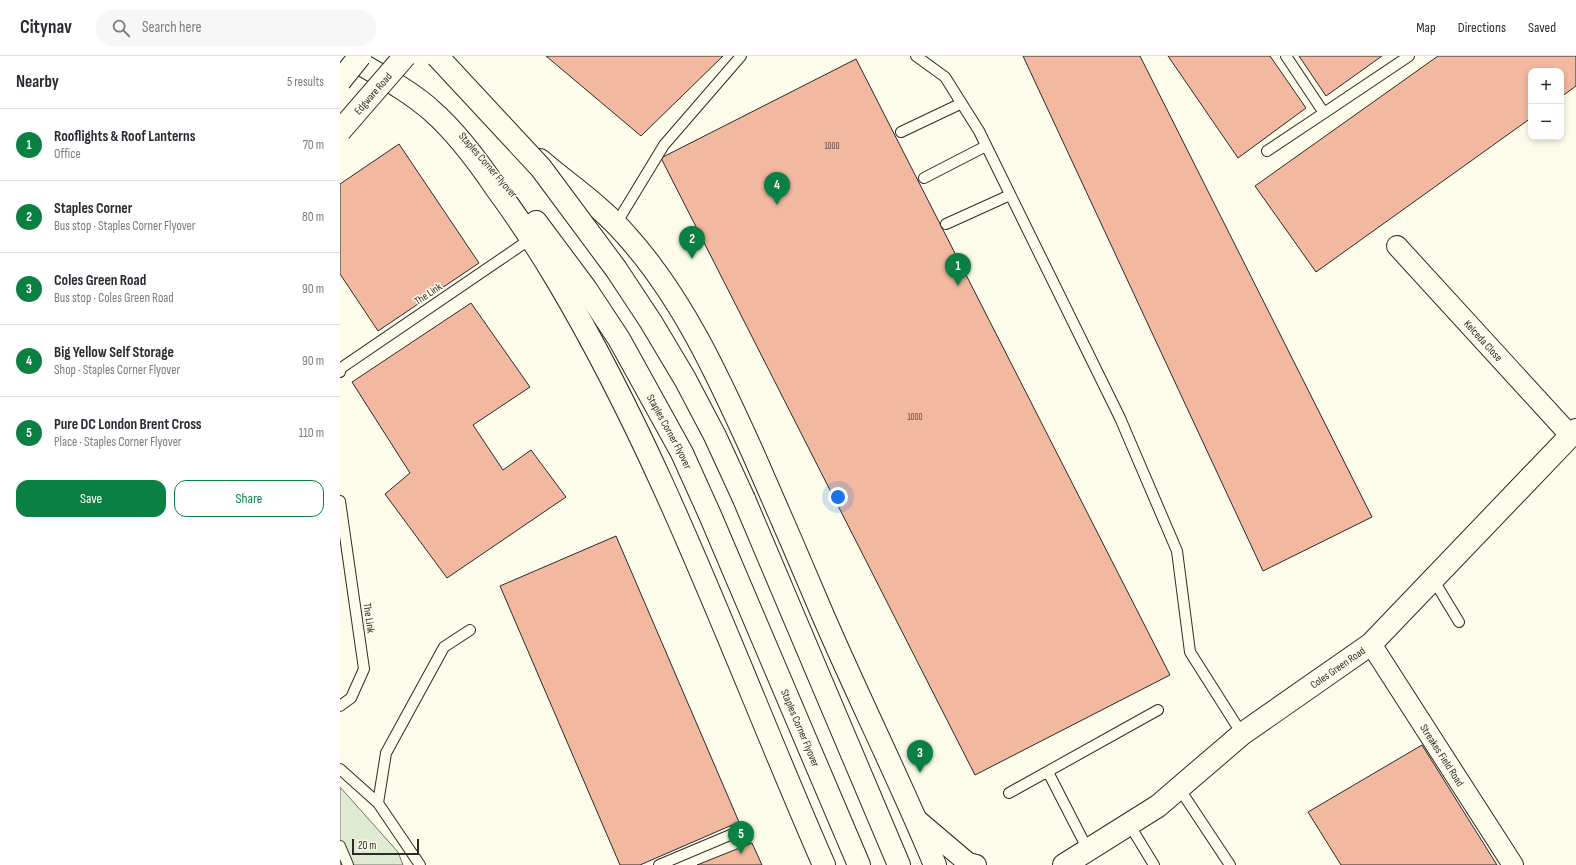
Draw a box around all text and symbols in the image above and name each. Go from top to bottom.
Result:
search box [96,10,376,46]
text: Citynav [20,16,72,39]
icon: search [110,17,132,39]
text: Search here [142,18,202,37]
text: Map [1416,19,1436,36]
text: Directions [1458,19,1506,36]
text: Saved [1528,19,1556,36]
map controls [1528,68,1564,140]
button: + [1528,68,1564,104]
street label: Edgware Road [351,69,395,117]
text: Nearby [16,72,59,92]
text: 5 results [287,74,324,90]
button: − [1528,104,1564,140]
text: Rooflights & Roof Lanterns [54,127,195,146]
street label: Staples Corner Flyover [456,130,520,200]
text: 1 [26,137,32,153]
text: 70 m [303,137,324,153]
house number: 1000 [824,141,840,152]
text: Office [54,146,81,162]
pin: 4 [764,172,790,205]
text: Staples Corner [54,199,132,218]
text: 2 [26,209,32,225]
text: 80 m [302,209,324,225]
text: Bus stop · Staples Corner Flyover [54,218,196,234]
pin: 2 [679,226,705,259]
pin: 1 [945,253,971,286]
text: Coles Green Road [54,271,146,290]
street label: The Link [412,280,445,308]
text: 3 [26,281,32,297]
text: 90 m [302,281,324,297]
text: Bus stop · Coles Green Road [54,290,174,306]
street label: Kelceda Close [1461,317,1505,364]
text: Big Yellow Self Storage [54,343,174,362]
text: 4 [26,353,32,369]
text: 90 m [302,353,324,369]
text: Shop · Staples Corner Flyover [54,362,180,378]
street label: Staples Corner Flyover [644,392,695,471]
house number: 1000 [907,412,923,423]
text: Pure DC London Brent Cross [54,415,202,434]
text: 5 [26,425,32,441]
text: 110 m [299,425,324,441]
text: Place · Staples Corner Flyover [54,434,182,450]
button: Save [16,480,166,517]
button: Share [174,480,324,517]
your location [828,487,848,507]
street label: The Link [360,602,378,635]
street label: Coles Green Road [1307,643,1368,691]
street label: Staples Corner Flyover [778,687,823,768]
street label: Streakes Field Road [1418,721,1467,789]
pin: 3 [907,740,933,773]
pin: 5 [728,821,754,854]
scale bar [352,837,419,856]
text: 20 m [358,839,376,852]

